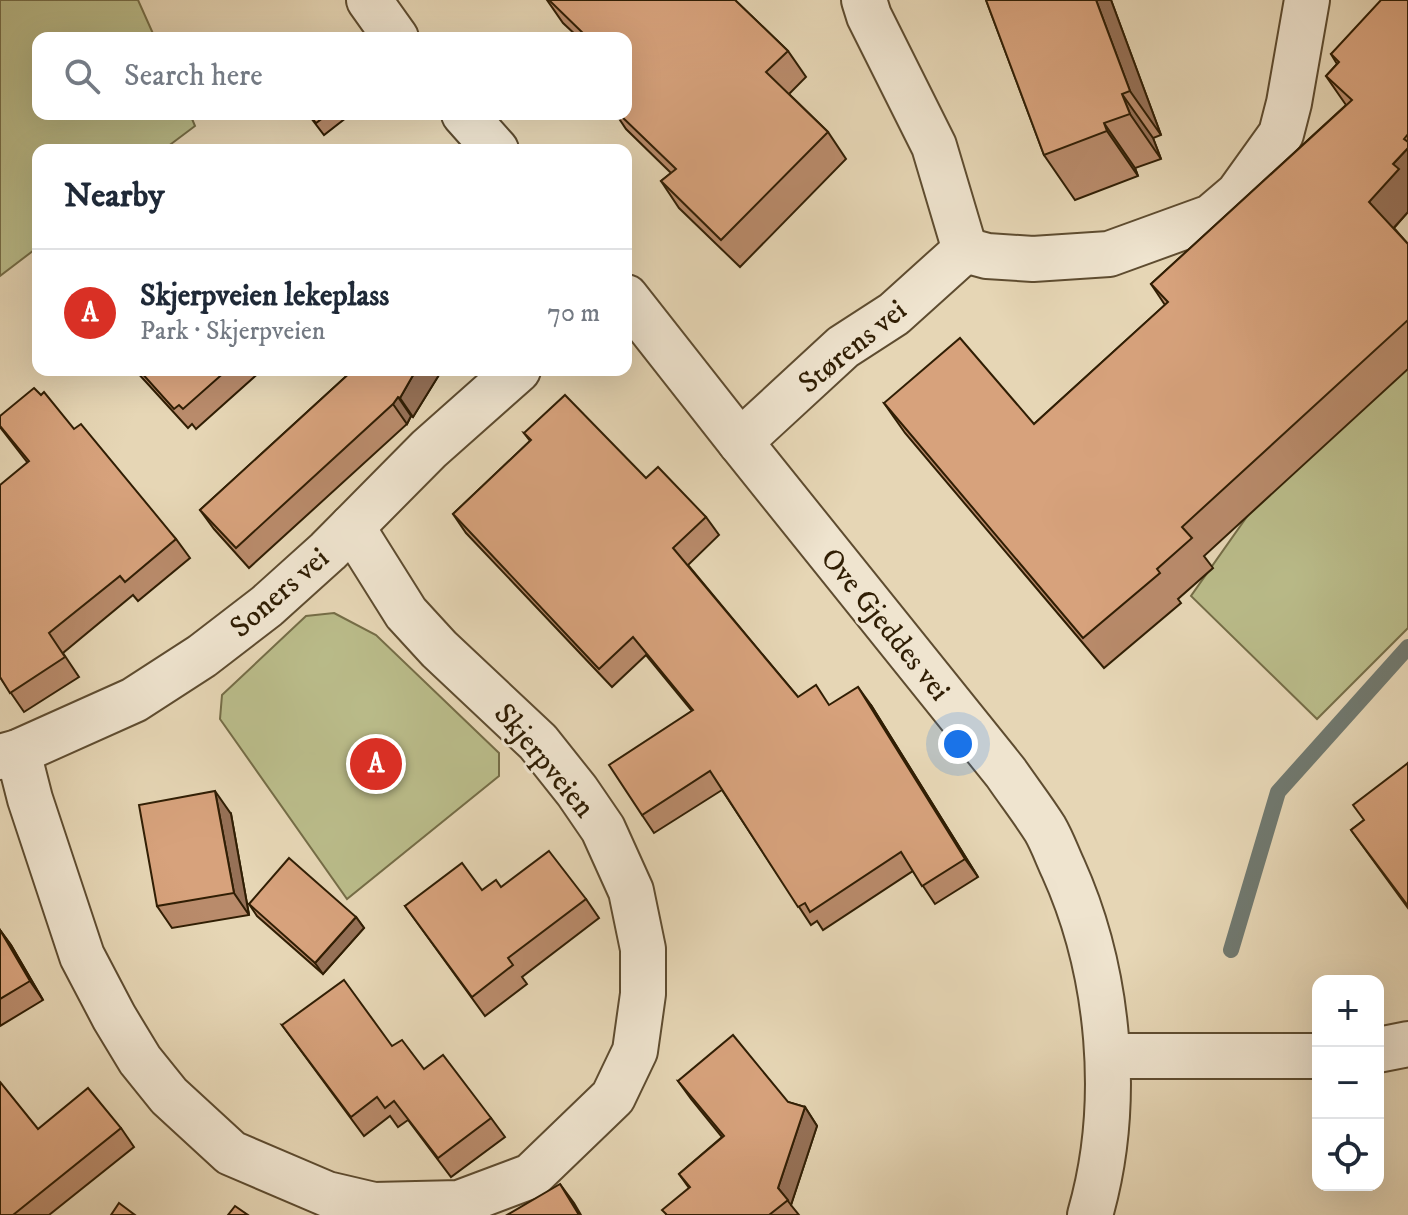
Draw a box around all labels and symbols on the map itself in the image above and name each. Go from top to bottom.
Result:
street label: Størens vei [791,292,915,402]
street label: Soners vei [223,540,337,646]
street label: Ove Gjeddes vei [812,541,958,709]
street label: Skjerpveien [485,696,602,826]
your location [938,724,978,764]
pin: A [350,734,402,794]

